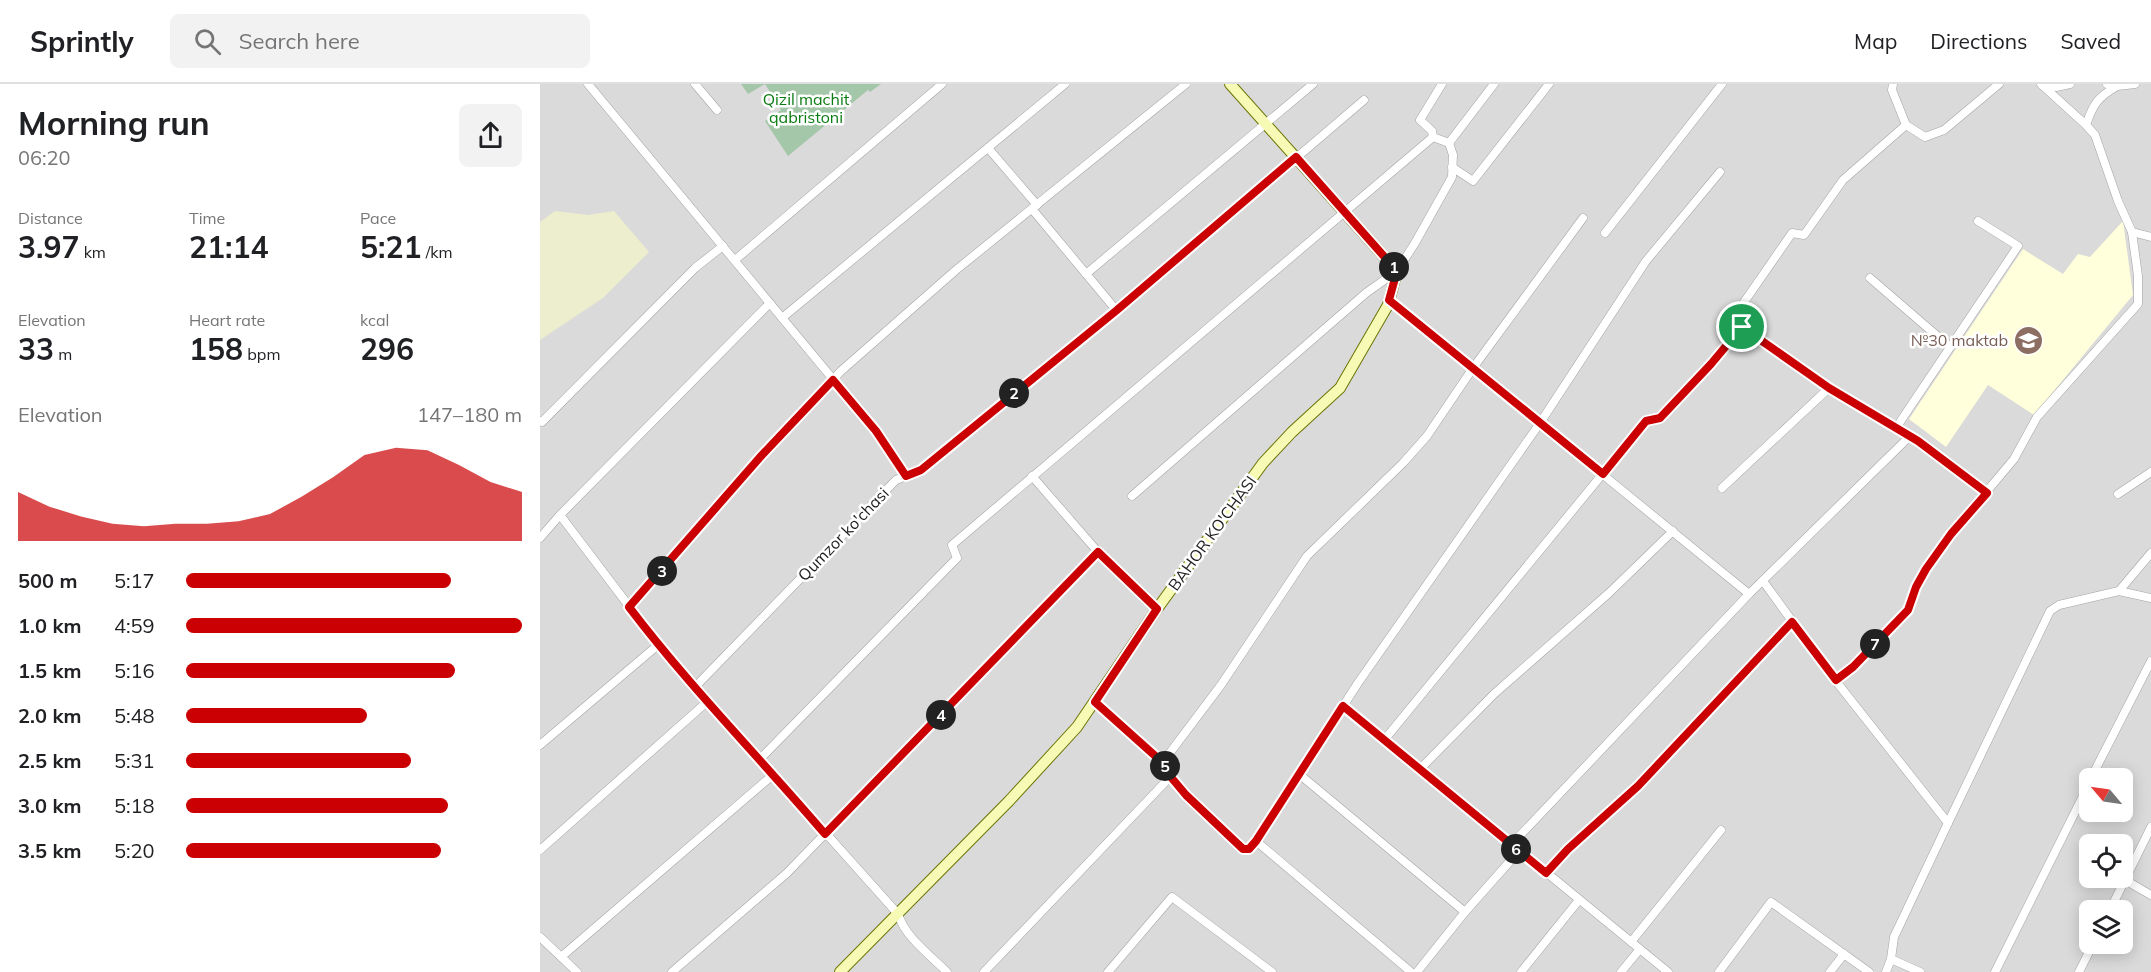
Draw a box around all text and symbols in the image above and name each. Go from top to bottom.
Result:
search box [170,14,590,68]
text: Sprintly [30,24,134,59]
icon: search [191,25,224,58]
text: Search here [239,27,360,55]
text: Map [1854,28,1897,54]
text: Directions [1930,28,2027,54]
text: Saved [2060,28,2121,54]
park label: Qizil machit qabristoni [763,89,850,127]
text: Morning run [18,102,210,143]
button: share [459,104,522,167]
text: 06:20 [18,145,71,170]
text: Distance [18,208,83,228]
text: Time [189,208,225,228]
text: Pace [360,208,396,228]
text: 3.97 [18,228,79,266]
text: 21:14 [189,228,268,266]
text: 5:21 [360,228,421,266]
text: km [79,242,106,262]
text: /km [421,242,452,262]
pin: 1 [1379,252,1409,282]
text: 1 [1389,257,1399,277]
pin [1716,301,1767,352]
text: Elevation [18,310,86,330]
text: Heart rate [189,310,265,330]
text: kcal [360,310,389,330]
icon: arrive [1725,310,1758,343]
school or university icon: №30 maktab [2013,324,2045,356]
text: 33 [18,330,54,368]
text: 158 [189,330,243,368]
text: 296 [360,330,414,368]
place label: №30 maktab [1911,330,2008,350]
text: m [54,344,72,364]
text: bpm [243,344,280,364]
pin: 2 [999,378,1029,408]
text: 2 [1009,383,1019,403]
text: Elevation [18,402,103,427]
text: 147–180 m [417,402,522,427]
street label: BAHOR KO'CHASI [1164,472,1260,594]
street label: Qumzor ko'chasi [793,483,893,585]
pin: 3 [647,556,677,586]
text: 3 [657,561,667,581]
text: 500 m [18,568,77,593]
text: 5:17 [114,568,155,593]
text: 1.0 km [18,613,81,638]
text: 4:59 [114,613,155,638]
pin: 7 [1860,629,1890,659]
text: 7 [1870,634,1880,654]
text: 1.5 km [18,658,81,683]
text: 5:16 [114,658,155,683]
pin: 4 [926,700,956,730]
text: 2.0 km [18,703,81,728]
text: 5:48 [114,703,155,728]
text: 4 [936,705,946,725]
text: 2.5 km [18,748,81,773]
text: 5:31 [114,748,155,773]
pin: 5 [1150,751,1180,781]
text: 5 [1160,756,1170,776]
north arrow [2079,768,2133,822]
map controls [2079,768,2133,954]
text: 3.0 km [18,793,81,818]
text: 5:18 [114,793,155,818]
pin: 6 [1501,834,1531,864]
button: locate [2079,834,2133,888]
text: 3.5 km [18,838,81,863]
text: 5:20 [114,838,155,863]
text: 6 [1511,839,1521,859]
button: layers [2079,900,2133,954]

